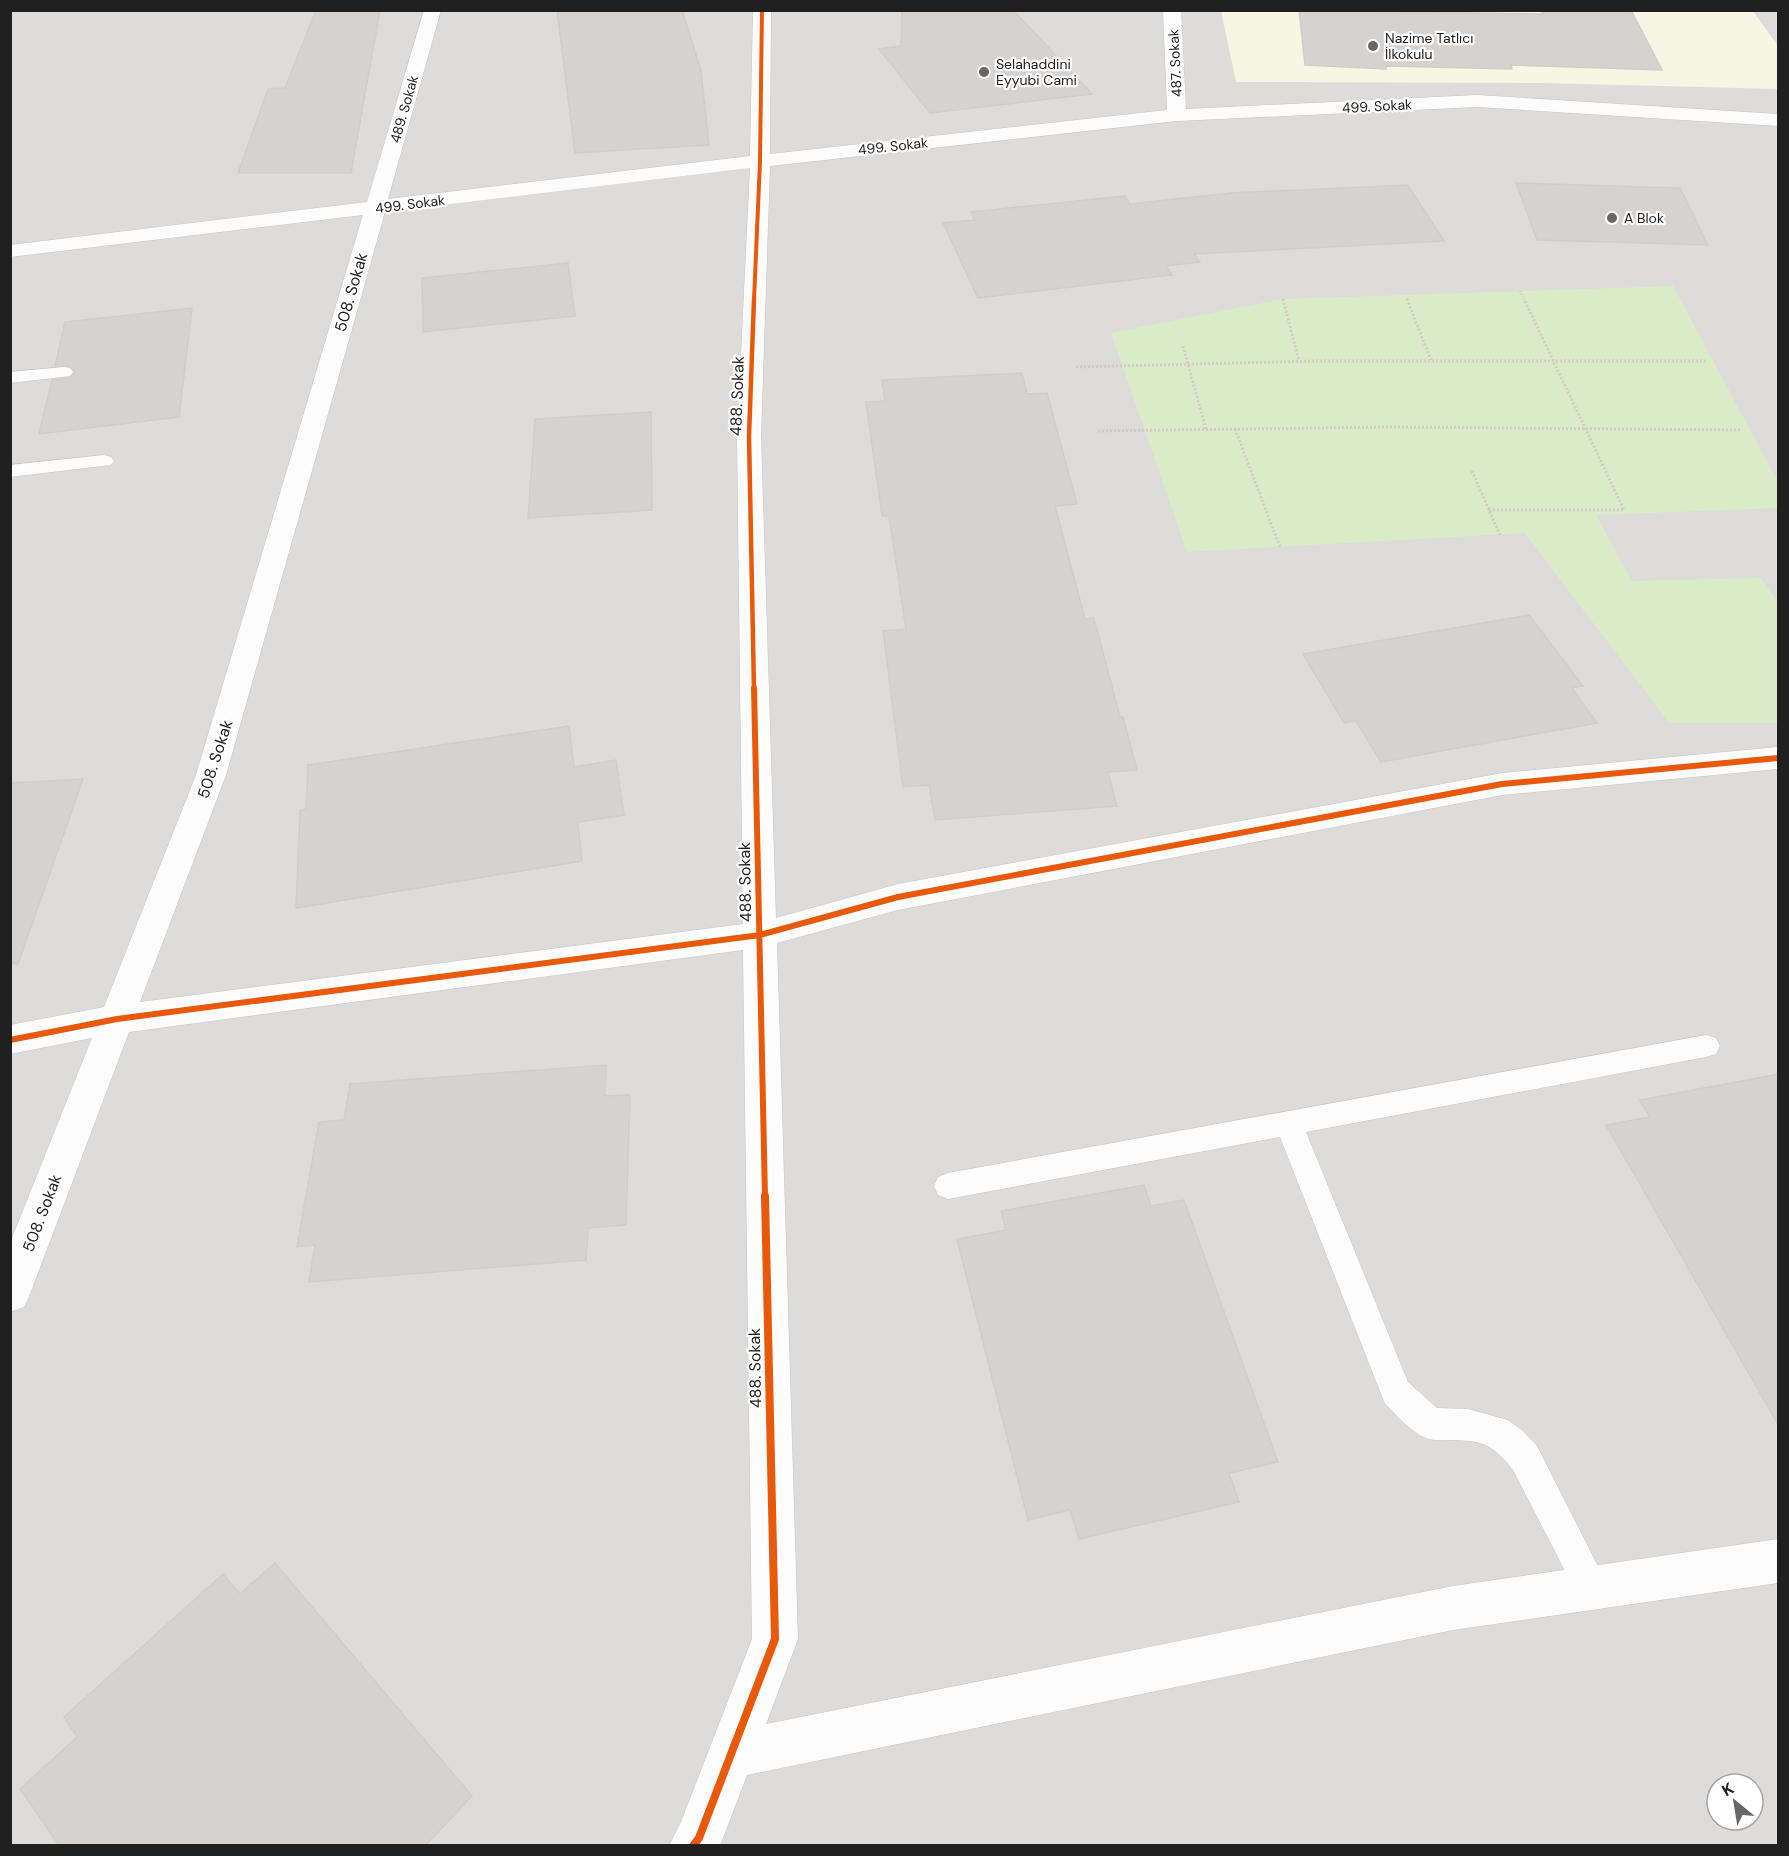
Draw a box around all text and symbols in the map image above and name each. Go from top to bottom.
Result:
street label: 487. Sokak [1164,29,1186,97]
place label: Nazime Tatlıcı İlkokulu [1385,29,1473,63]
marker: Nazime Tatlıcı İlkokulu [1366,39,1380,53]
place label: Selahaddini Eyyubi Cami [996,55,1077,89]
marker: Selahaddini Eyyubi Cami [977,65,991,79]
street label: 489. Sokak [386,73,422,145]
street label: 499. Sokak [1341,95,1413,117]
street label: 499. Sokak [857,133,929,159]
street label: 499. Sokak [374,191,446,217]
place label: A Blok [1624,209,1664,227]
marker: A Blok [1605,211,1619,225]
street label: 508. Sokak [330,250,372,334]
street label: 488. Sokak [725,356,749,436]
street label: 508. Sokak [192,717,238,801]
street label: 488. Sokak [734,842,756,922]
street label: 508. Sokak [18,1171,66,1255]
street label: 488. Sokak [744,1328,766,1408]
north arrow [1705,1772,1765,1832]
text: K [1718,1777,1738,1801]

